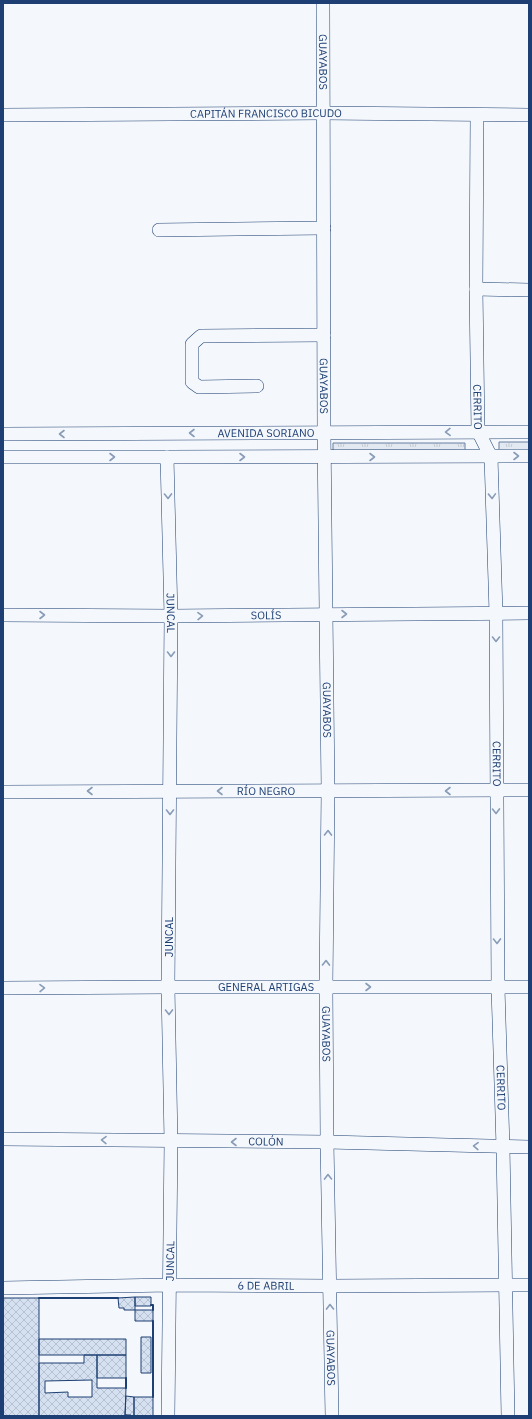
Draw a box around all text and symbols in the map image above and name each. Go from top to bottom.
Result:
street label: GUAYABOS [316,34,330,90]
street label: CAPITÁN FRANCISCO BICUDO [190,106,342,121]
street label: GUAYABOS [317,358,331,414]
street label: CERRITO [470,384,485,430]
street label: AVENIDA SORIANO [217,426,315,440]
one-way arrow [445,428,451,436]
one-way arrow [189,429,195,437]
one-way arrow [59,430,65,438]
one-way arrow [513,452,519,460]
one-way arrow [109,453,115,461]
one-way arrow [239,453,245,461]
one-way arrow [369,453,375,461]
one-way arrow [164,493,172,499]
one-way arrow [488,493,497,499]
street label: JUNCAL [163,593,178,634]
street label: SOLÍS [251,608,281,622]
one-way arrow [341,610,347,618]
one-way arrow [39,611,45,619]
one-way arrow [197,612,203,620]
one-way arrow [492,636,500,642]
one-way arrow [166,651,175,657]
street label: GUAYABOS [320,682,334,738]
street label: CERRITO [490,741,504,787]
street label: RÍO NEGRO [237,784,295,798]
one-way arrow [87,787,93,795]
one-way arrow [217,787,223,795]
one-way arrow [445,787,451,795]
one-way arrow [492,808,500,814]
one-way arrow [166,809,174,815]
one-way arrow [324,830,332,836]
street label: JUNCAL [162,916,176,957]
one-way arrow [493,938,501,944]
one-way arrow [322,960,331,966]
street label: GENERAL ARTIGAS [218,980,314,994]
one-way arrow [365,983,371,991]
one-way arrow [39,984,45,992]
street label: GUAYABOS [319,1006,333,1062]
one-way arrow [165,1009,173,1015]
street label: CERRITO [493,1065,509,1111]
street label: COLÓN [248,1134,284,1149]
one-way arrow [101,1136,107,1144]
one-way arrow [231,1138,237,1146]
one-way arrow [473,1142,479,1150]
one-way arrow [324,1174,332,1180]
street label: JUNCAL [163,1240,177,1281]
street label: 6 DE ABRIL [237,1278,295,1293]
one-way arrow [326,1304,335,1310]
street label: GUAYABOS [323,1330,338,1386]

